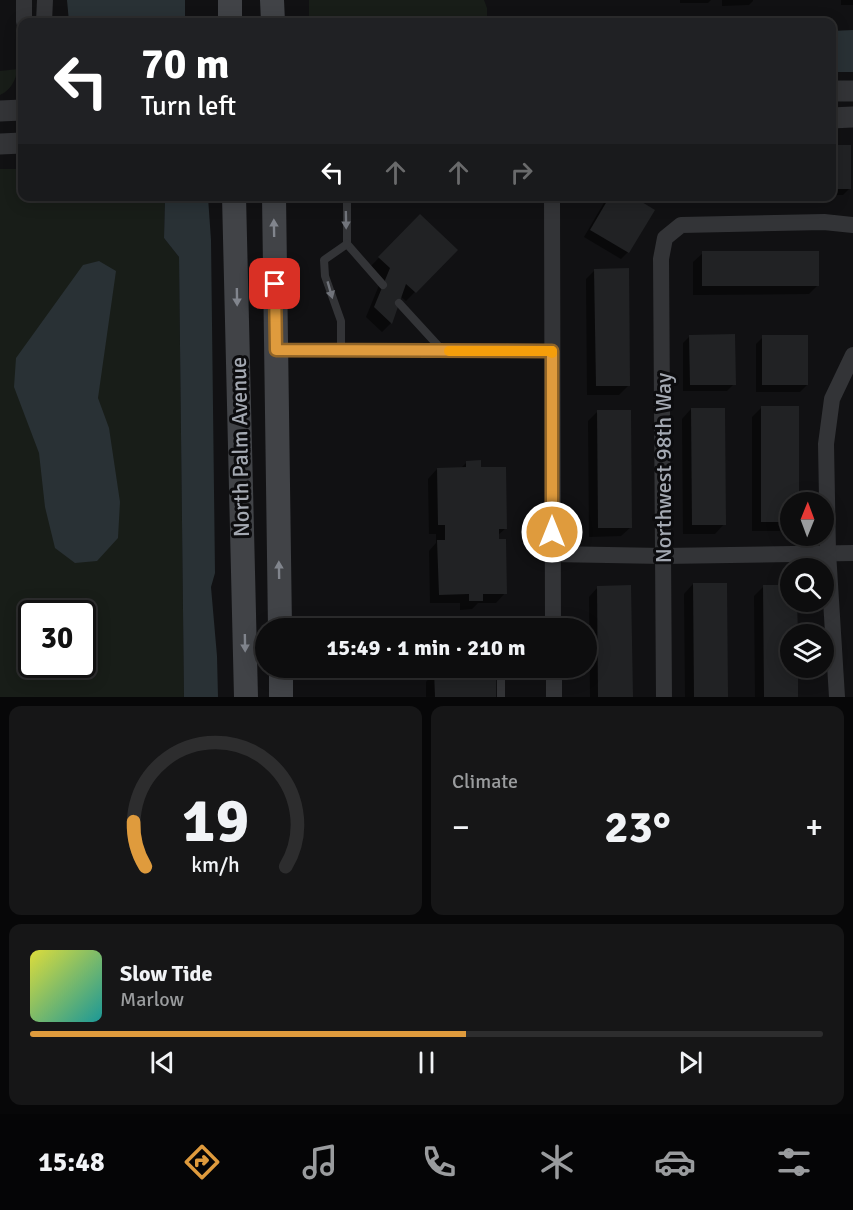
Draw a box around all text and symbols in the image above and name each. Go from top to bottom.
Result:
text: 70 m [141,39,230,90]
icon: left [42,42,120,120]
text: Turn left [141,90,236,123]
icon: left [316,156,349,189]
icon: ahead [379,156,412,189]
icon: ahead [442,156,475,189]
icon: right [505,156,538,189]
one-way arrow [341,211,351,230]
one-way arrow [270,219,279,238]
pin [249,258,300,309]
icon: arrive [258,267,291,300]
one-way arrow [326,281,335,299]
one-way arrow [232,287,241,306]
street label: North Palm Avenue [225,357,255,537]
street label: Northwest 98th Way [650,372,677,563]
north arrow [780,492,834,546]
map controls [780,492,834,678]
position arrow [520,500,584,564]
button: search [780,558,834,612]
one-way arrow [275,561,284,580]
speed limit sign: 30 [18,600,96,678]
button: layers [780,624,834,678]
one-way arrow [240,634,250,653]
text: 15:49 · 1 min · 210 m [326,634,526,661]
text: Climate [452,769,518,794]
text: 19 [182,782,249,859]
text: 23° [604,800,671,855]
text: − [452,807,470,848]
text: + [805,807,823,848]
text: km/h [191,853,240,879]
text: Slow Tide [120,960,212,987]
text: Marlow [120,987,184,1012]
icon: previous [146,1046,179,1079]
icon: pause [410,1046,443,1079]
icon: next [674,1046,707,1079]
icon: directions [181,1141,223,1183]
icon: music [299,1141,341,1183]
icon: phone [418,1141,460,1183]
icon: climate [536,1141,578,1183]
icon: car [654,1141,696,1183]
icon: filters [773,1141,815,1183]
text: 15:48 [38,1146,104,1179]

